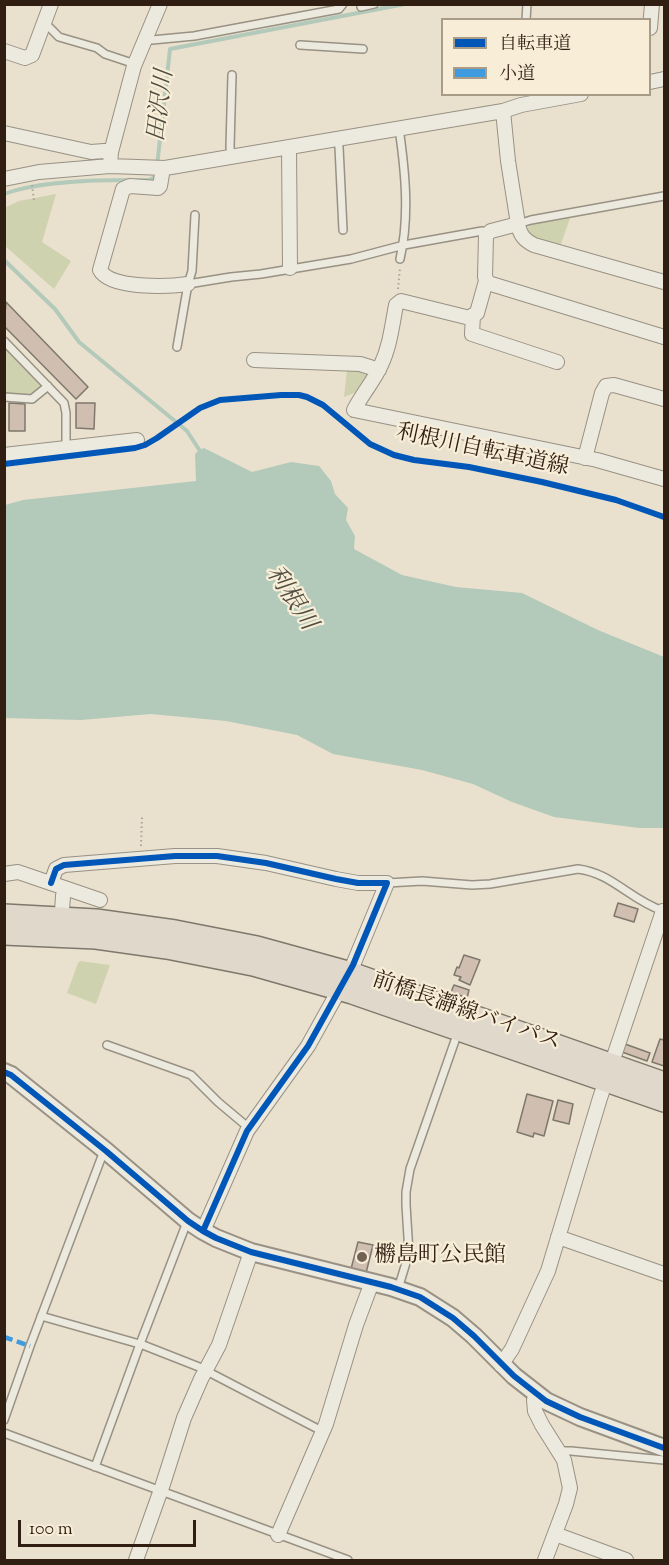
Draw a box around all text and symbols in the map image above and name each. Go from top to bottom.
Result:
legend [441,18,651,96]
text: 自転車道 [499,32,571,58]
text: 小道 [499,62,535,88]
water label: 田沢川 [144,69,182,143]
street label: 利根川自転車道線 [393,421,571,483]
water label: 利根川 [257,561,321,637]
street label: 前橋長瀞線バイパス [368,968,564,1058]
place label: 橳島町公民館 [374,1244,506,1270]
marker: 橳島町公民館 [355,1250,369,1264]
scale bar [21,1508,200,1546]
text: 100 m [29,1517,73,1543]

